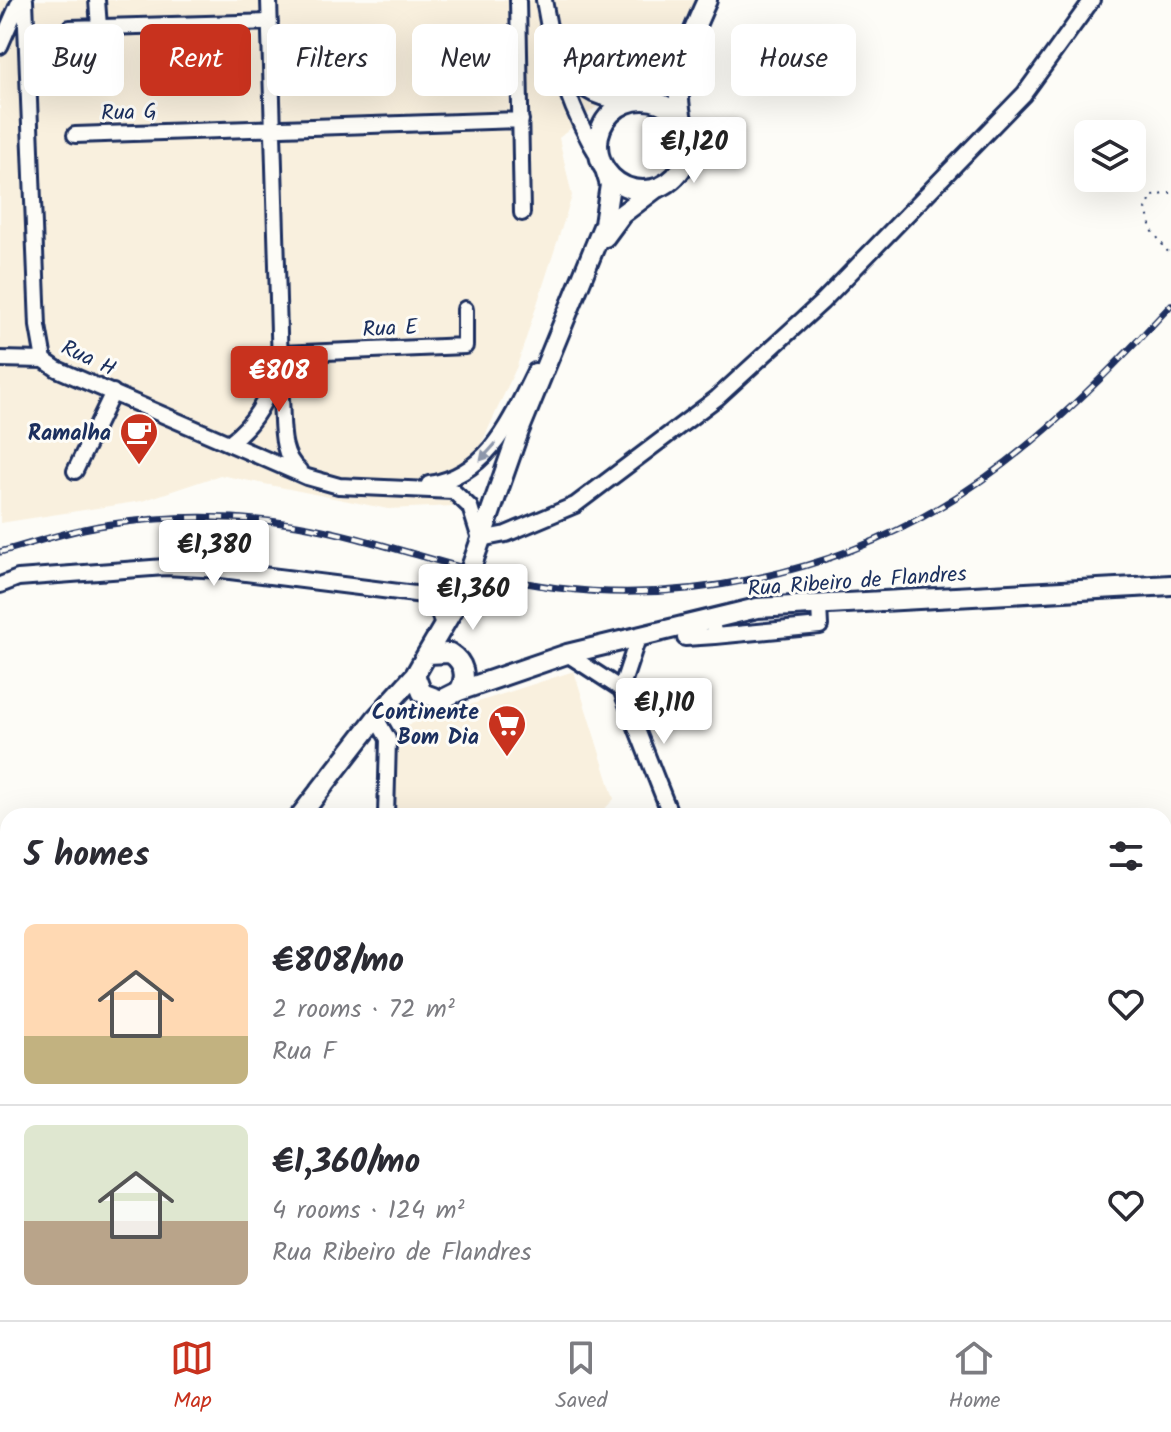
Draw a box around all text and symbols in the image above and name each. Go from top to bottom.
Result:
chip: Buy [24,24,124,96]
chip: Rent [140,24,251,96]
chip: Filters [267,24,396,96]
chip: New [412,24,518,96]
chip: Apartment [534,24,715,96]
chip: House [731,24,856,96]
street label: Rua G [100,95,158,132]
pin: €1,120 [629,117,759,185]
map controls [1074,120,1146,192]
button: layers [1074,120,1146,192]
text: €1,120 [660,122,728,164]
street label: Rua E [362,311,420,348]
street label: Rua H [55,331,121,387]
pin: €808 [232,346,326,414]
text: €808 [249,351,309,393]
cafe icon: Ramalha [118,411,160,466]
place label: Ramalha [28,417,111,452]
one-way arrow [479,442,497,461]
pin: €1,380 [149,520,279,588]
text: €1,380 [177,525,251,567]
street label: Rua Ribeiro de Flandres [746,557,969,608]
pin: €1,360 [408,564,538,632]
text: €1,360 [437,569,509,611]
pin: €1,110 [599,678,729,746]
text: €1,110 [634,683,694,725]
place label: Continente Bom Dia [372,696,479,756]
supermarket icon: Continente Bom Dia [486,703,528,758]
text: 5 homes [24,829,149,883]
icon: filters [1104,834,1148,878]
text: €808/mo [272,935,404,989]
icon: home [88,956,184,1052]
icon: heart [1104,982,1148,1026]
text: 2 rooms · 72 m² [272,989,455,1031]
text: Rua F [272,1031,336,1073]
text: €1,360/mo [272,1136,420,1190]
icon: home [88,1157,184,1253]
icon: heart [1104,1183,1148,1227]
text: 4 rooms · 124 m² [272,1190,464,1232]
text: Rua Ribeiro de Flandres [272,1232,532,1274]
tab: Map [170,1336,214,1419]
tab: Saved [555,1336,608,1419]
tab: Home [948,1336,1001,1419]

